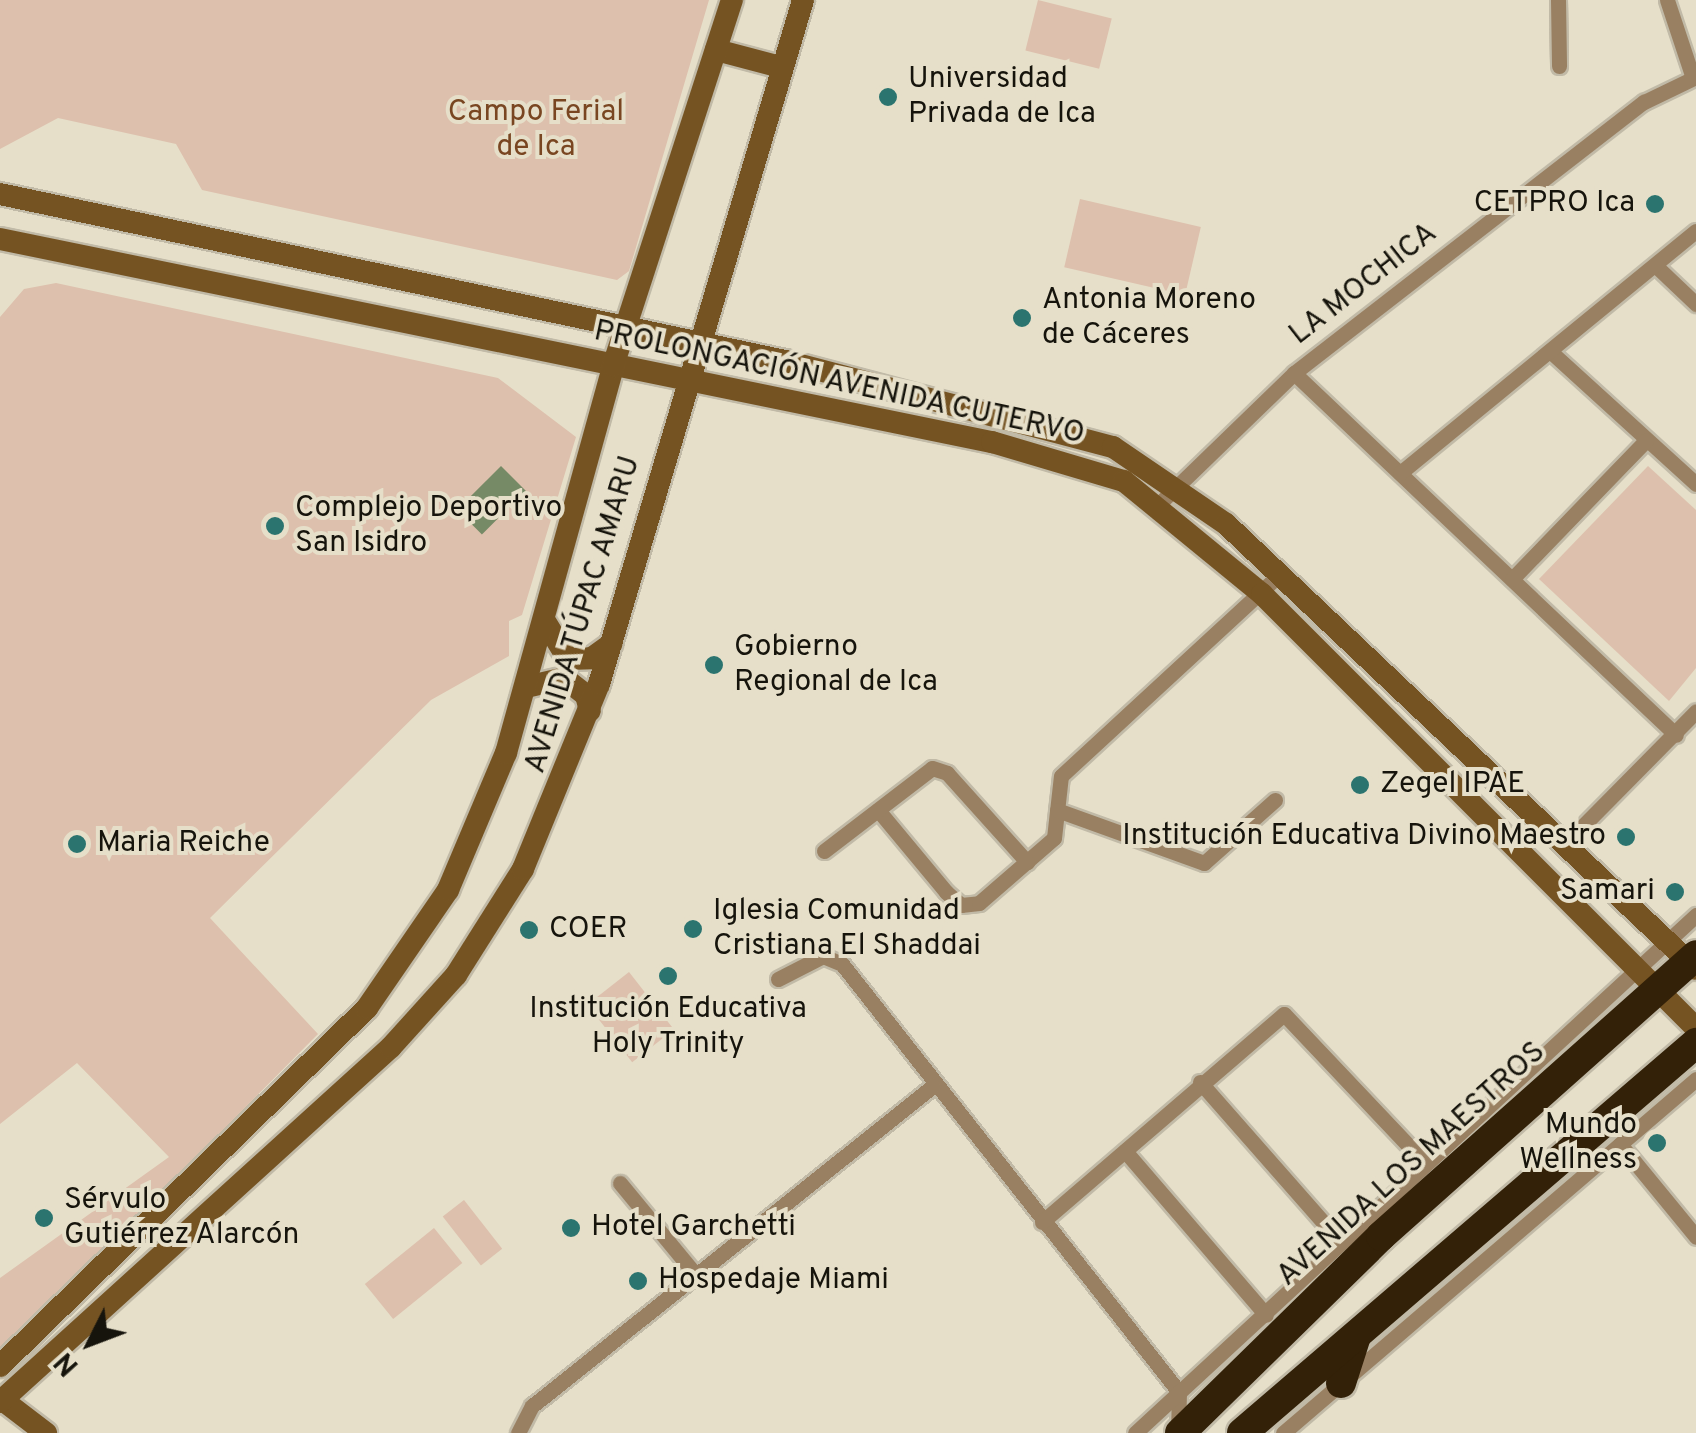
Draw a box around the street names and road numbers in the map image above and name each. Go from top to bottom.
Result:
street label: LA MOCHICA [1283,216,1445,354]
street label: PROLONGACIÓN AVENIDA CUTERVO [589,314,1089,454]
street label: AVENIDA TÚPAC AMARU [518,450,650,780]
street label: AVENIDA LOS MAESTROS [1270,1035,1554,1295]

